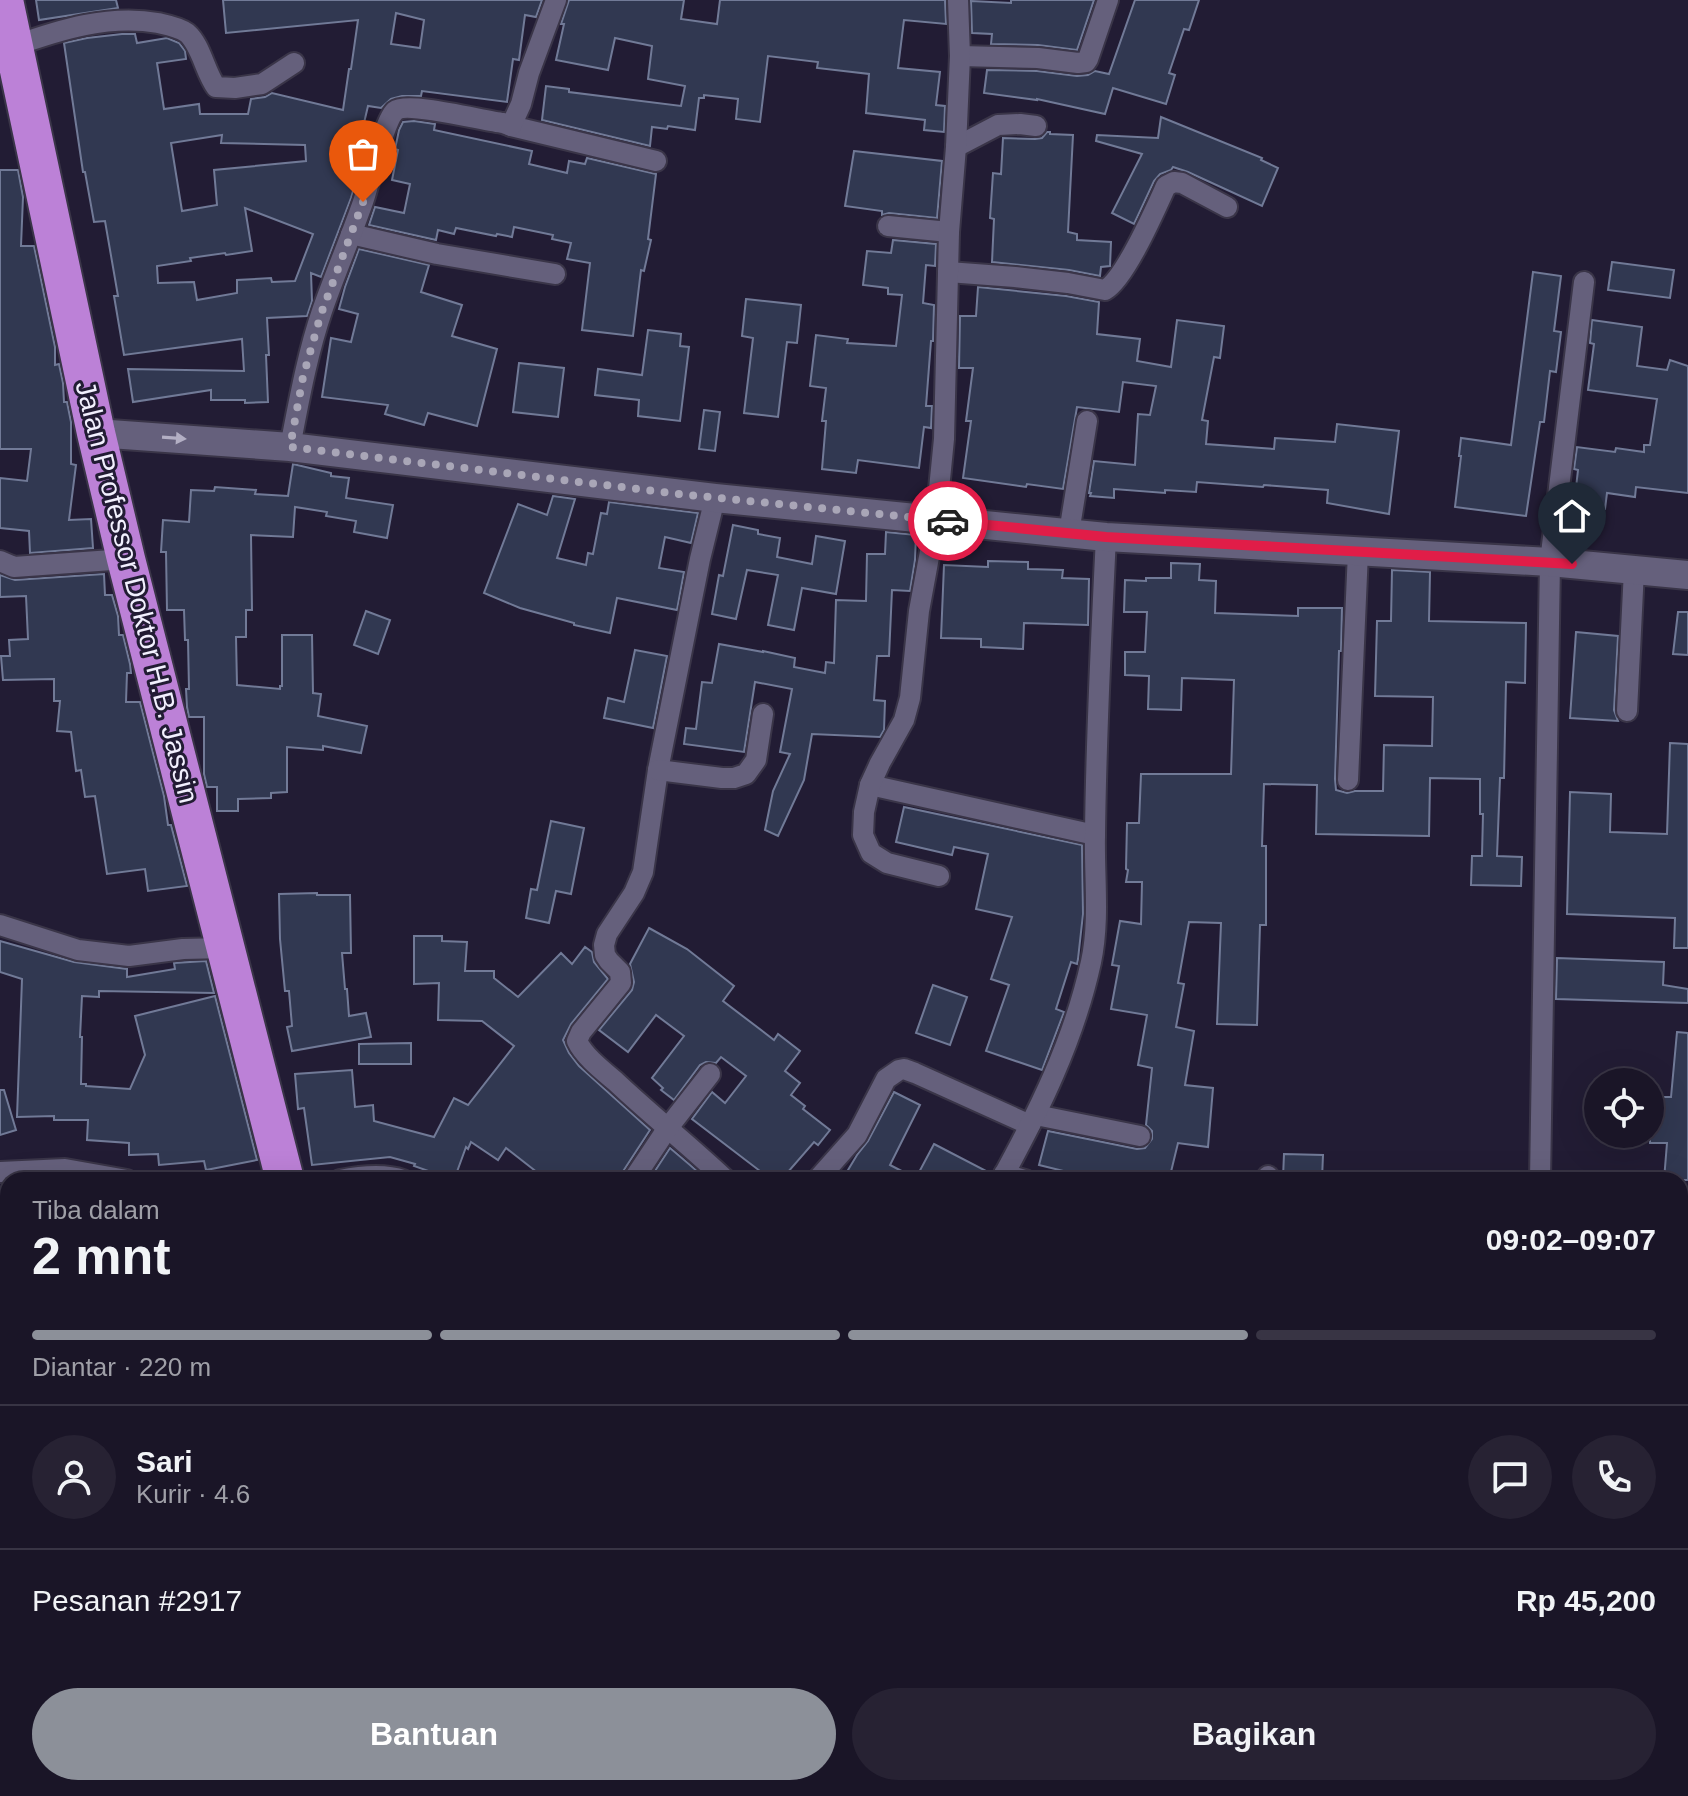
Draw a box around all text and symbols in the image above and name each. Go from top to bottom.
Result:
pin [329,120,397,202]
icon: bag [341,132,385,176]
street label: Jalan Professor Doktor H.B. Jassin [69,378,205,806]
one-way arrow [162,432,187,445]
courier [908,481,988,561]
pin [1538,482,1606,564]
icon: home [1550,494,1594,538]
icon: car [926,499,970,543]
map controls [1584,1068,1664,1148]
button: locate [1584,1068,1664,1148]
text: Tiba dalam [32,1195,160,1225]
text: 09:02–09:07 [1486,1223,1656,1256]
text: 2 mnt [32,1227,171,1285]
text: Diantar · 220 m [32,1352,211,1382]
button: person [32,1435,116,1519]
button: chat [1468,1435,1552,1519]
button: phone [1572,1435,1656,1519]
text: Sari [136,1445,193,1478]
text: Kurir · 4.6 [136,1479,250,1509]
text: Pesanan #2917 [32,1584,242,1617]
text: Rp 45,200 [1516,1584,1656,1617]
button: Bantuan [32,1688,836,1780]
button: Bagikan [852,1688,1656,1780]

